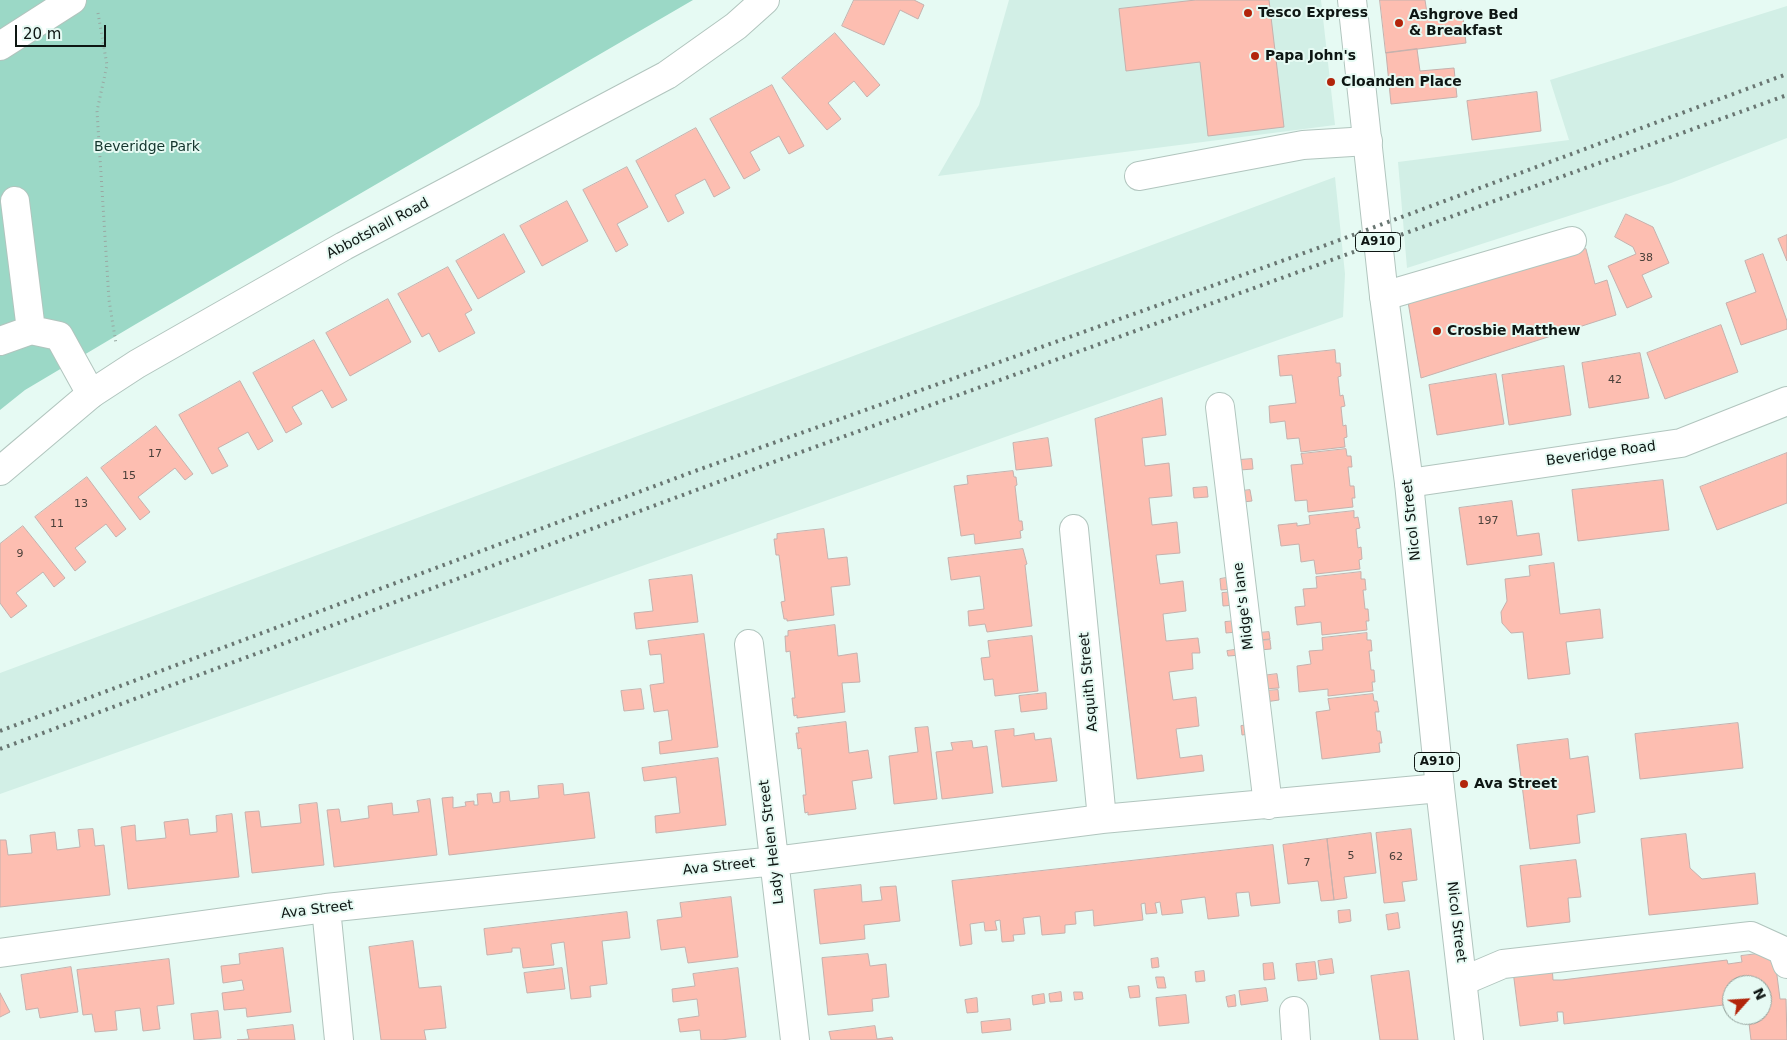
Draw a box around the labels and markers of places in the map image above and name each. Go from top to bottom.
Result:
place label: Tesco Express [1258,5,1368,21]
marker: Tesco Express [1242,7,1254,19]
place label: Ashgrove Bed & Breakfast [1409,7,1518,40]
marker: Ashgrove Bed & Breakfast [1393,17,1405,29]
place label: Papa John's [1265,48,1356,64]
marker: Papa John's [1249,50,1261,62]
place label: Cloanden Place [1341,74,1462,90]
marker: Cloanden Place [1325,76,1337,88]
place label: Crosbie Matthew [1447,323,1580,339]
marker: Crosbie Matthew [1431,325,1443,337]
place label: Ava Street [1474,776,1557,792]
marker: Ava Street [1458,778,1470,790]

